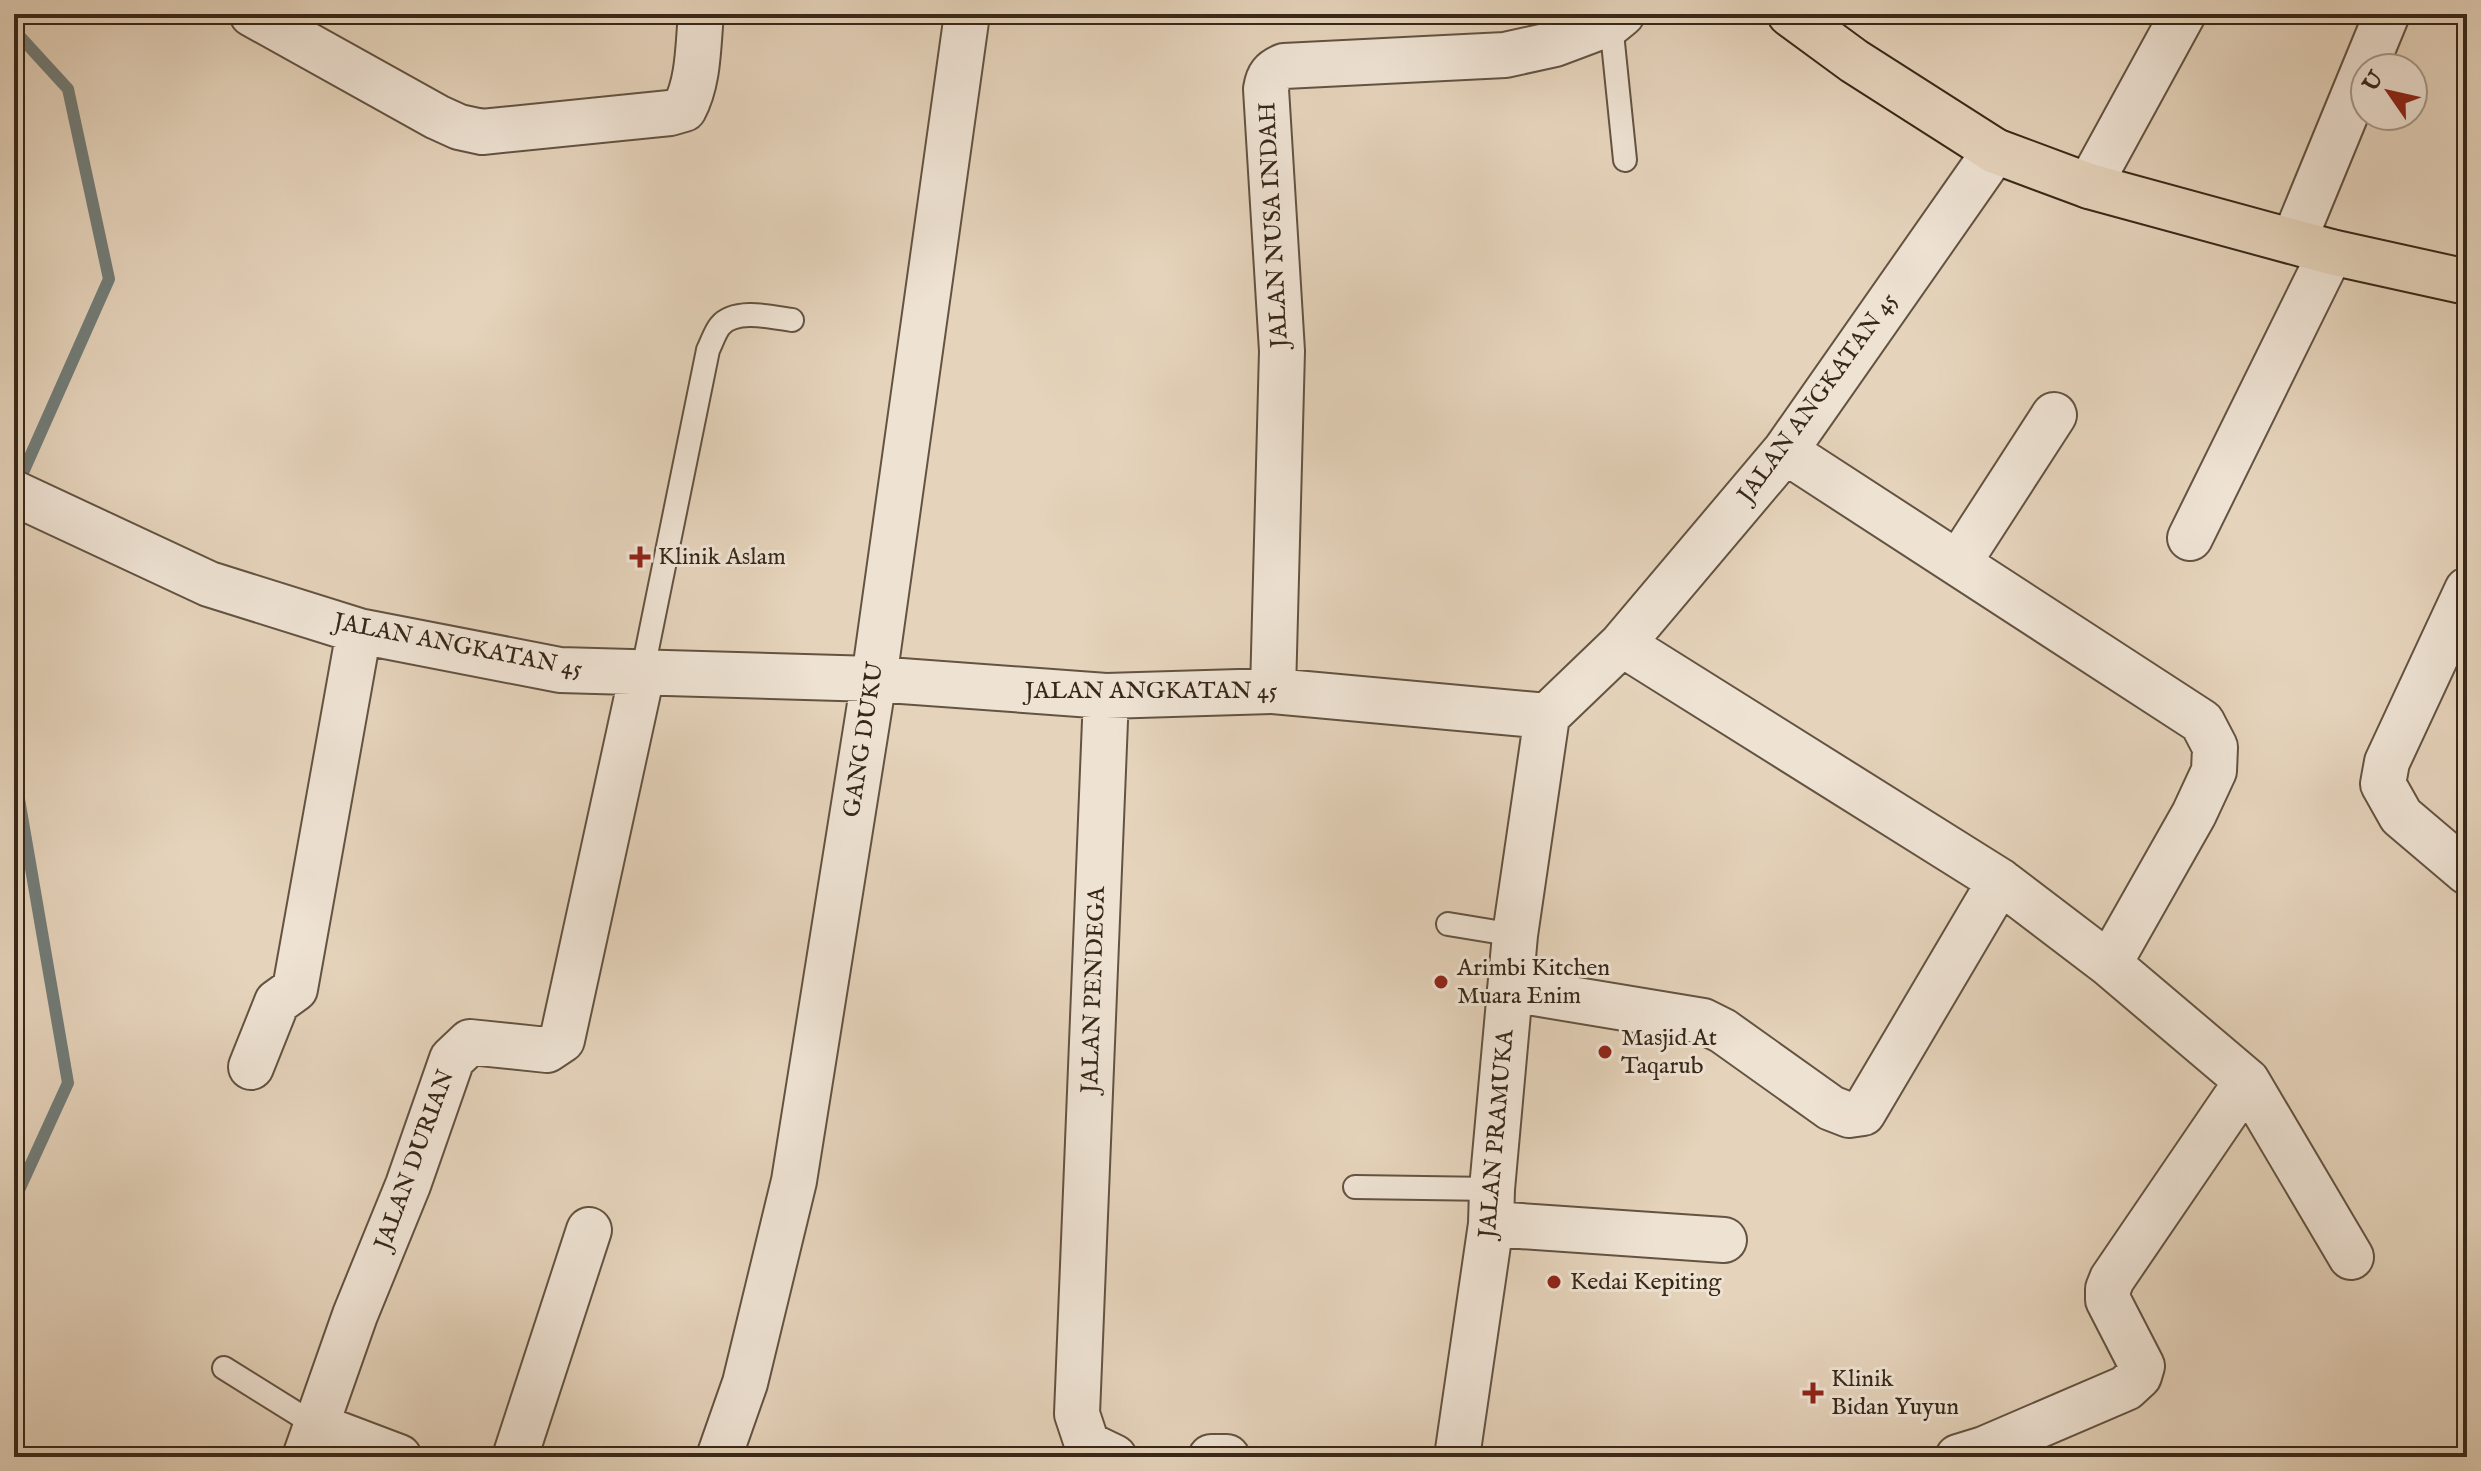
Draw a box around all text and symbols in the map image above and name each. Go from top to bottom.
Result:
north arrow [2349,52,2429,132]
text: U [2357,65,2392,98]
street label: JALAN NUSA INDAH [1252,101,1296,352]
street label: JALAN ANGKATAN 45 [1729,286,1905,512]
place label: Klinik Aslam [658,542,786,573]
marker: Klinik Aslam [629,546,651,568]
street label: JALAN ANGKATAN 45 [328,606,585,685]
street label: GANG DUKU [836,660,892,820]
street label: JALAN ANGKATAN 45 [1022,676,1278,707]
street label: JALAN PENDEGA [1075,885,1113,1097]
place label: Arimbi Kitchen Muara Enim [1456,953,1610,1012]
marker: Arimbi Kitchen Muara Enim [1432,973,1450,991]
place label: Masjid At Taqarub [1621,1023,1717,1082]
street label: JALAN PRAMUKA [1472,1028,1522,1243]
marker: Masjid At Taqarub [1596,1043,1614,1061]
street label: JALAN DURIAN [367,1065,462,1257]
place label: Kedai Kepiting [1570,1267,1722,1298]
marker: Kedai Kepiting [1545,1273,1563,1291]
place label: Klinik Bidan Yuyun [1831,1364,1959,1423]
marker: Klinik Bidan Yuyun [1802,1382,1824,1404]

